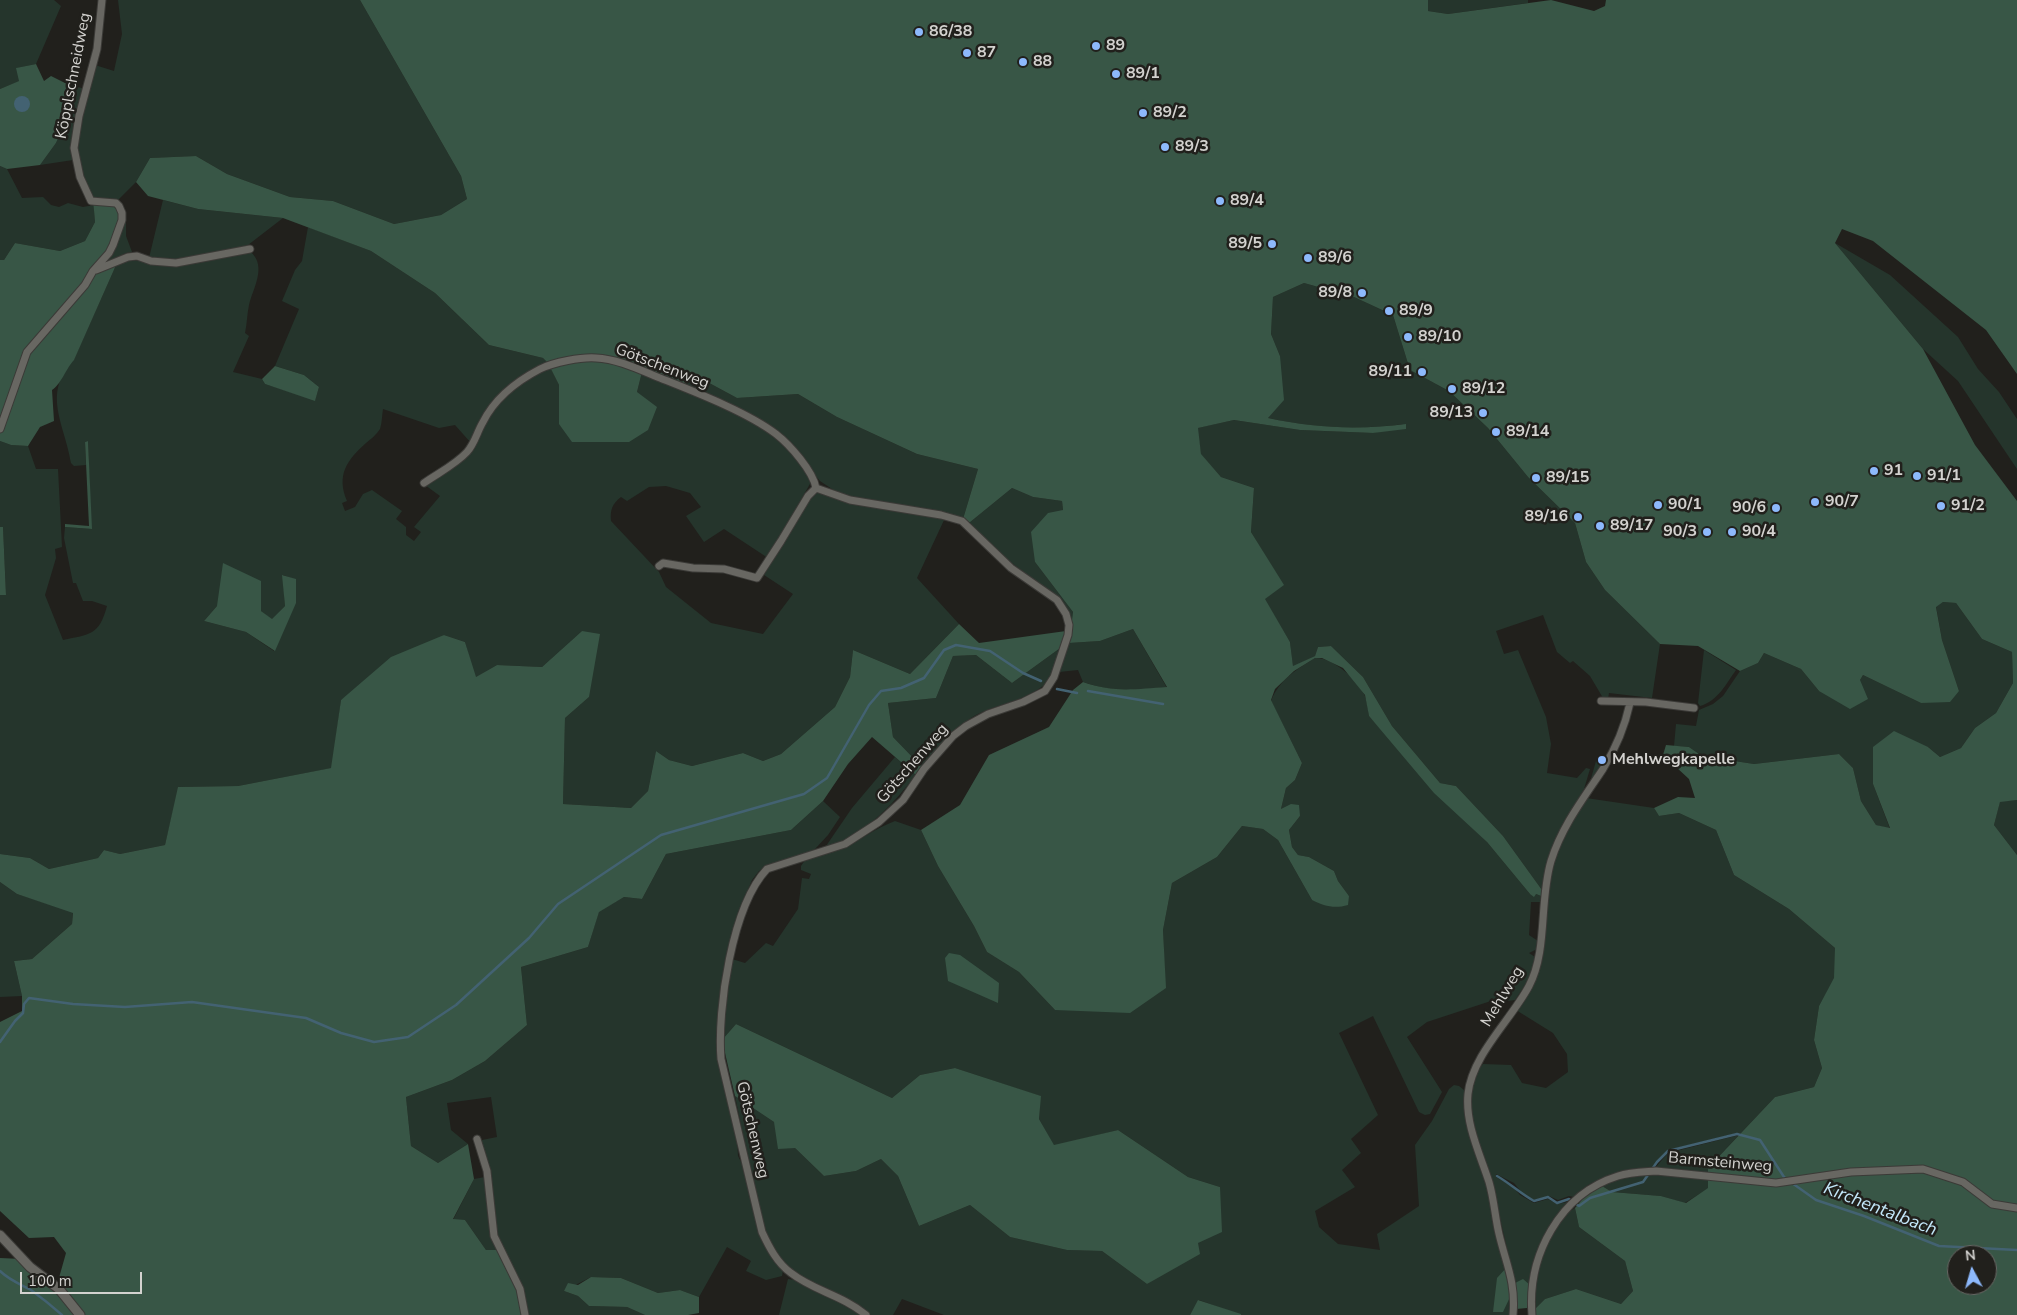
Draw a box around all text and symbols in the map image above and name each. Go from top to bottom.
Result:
street label: Köpplschneidweg [52,11,96,141]
place label: 86/38 [929,22,972,42]
marker: 86/38 [913,26,925,38]
place label: 89 [1106,36,1125,56]
marker: 89 [1090,40,1102,52]
place label: 87 [977,43,996,63]
marker: 87 [961,47,973,59]
place label: 88 [1033,52,1052,72]
marker: 88 [1017,56,1029,68]
place label: 89/1 [1126,64,1160,84]
marker: 89/1 [1110,68,1122,80]
place label: 89/2 [1153,103,1187,123]
marker: 89/2 [1137,107,1149,119]
place label: 89/3 [1175,137,1209,157]
marker: 89/3 [1159,141,1171,153]
place label: 89/4 [1230,191,1264,211]
marker: 89/4 [1214,195,1226,207]
place label: 89/5 [1228,234,1262,254]
marker: 89/5 [1266,238,1278,250]
place label: 89/6 [1318,248,1352,268]
marker: 89/6 [1302,252,1314,264]
place label: 89/8 [1318,283,1352,303]
marker: 89/8 [1356,287,1368,299]
place label: 89/9 [1399,301,1433,321]
marker: 89/9 [1383,305,1395,317]
place label: 89/10 [1418,327,1461,347]
marker: 89/10 [1402,331,1414,343]
street label: Götschenweg [612,340,712,394]
place label: 89/11 [1369,362,1412,382]
marker: 89/11 [1416,366,1428,378]
place label: 89/12 [1462,379,1505,399]
marker: 89/12 [1446,383,1458,395]
place label: 89/13 [1430,403,1473,423]
marker: 89/13 [1477,407,1489,419]
place label: 89/14 [1506,422,1549,442]
marker: 89/14 [1490,426,1502,438]
place label: 91 [1884,461,1903,481]
marker: 91 [1868,465,1880,477]
place label: 91/1 [1927,466,1961,486]
place label: 89/15 [1546,468,1589,488]
marker: 91/1 [1911,470,1923,482]
marker: 89/15 [1530,472,1542,484]
place label: 90/7 [1825,492,1859,512]
place label: 90/1 [1668,495,1702,515]
marker: 90/7 [1809,496,1821,508]
place label: 91/2 [1951,496,1985,516]
place label: 90/6 [1732,498,1766,518]
marker: 90/1 [1652,499,1664,511]
marker: 91/2 [1935,500,1947,512]
marker: 90/6 [1770,502,1782,514]
place label: 89/16 [1525,507,1568,527]
marker: 89/16 [1572,511,1584,523]
place label: 89/17 [1610,516,1653,536]
marker: 89/17 [1594,520,1606,532]
place label: 90/3 [1663,522,1697,542]
place label: 90/4 [1742,522,1776,542]
marker: 90/3 [1701,526,1713,538]
marker: 90/4 [1726,526,1738,538]
street label: Götschenweg [873,720,953,808]
place label: Mehlwegkapelle [1612,750,1735,770]
marker: Mehlwegkapelle [1596,754,1608,766]
street label: Mehlweg [1478,963,1528,1031]
street label: Götschenweg [732,1080,772,1180]
street label: Barmsteinweg [1667,1149,1773,1177]
water label: Kirchentalbach [1820,1178,1940,1242]
north arrow [1947,1245,1997,1295]
text: N [1964,1246,1977,1266]
scale bar [22,1262,145,1294]
text: 100 m [28,1271,72,1291]

